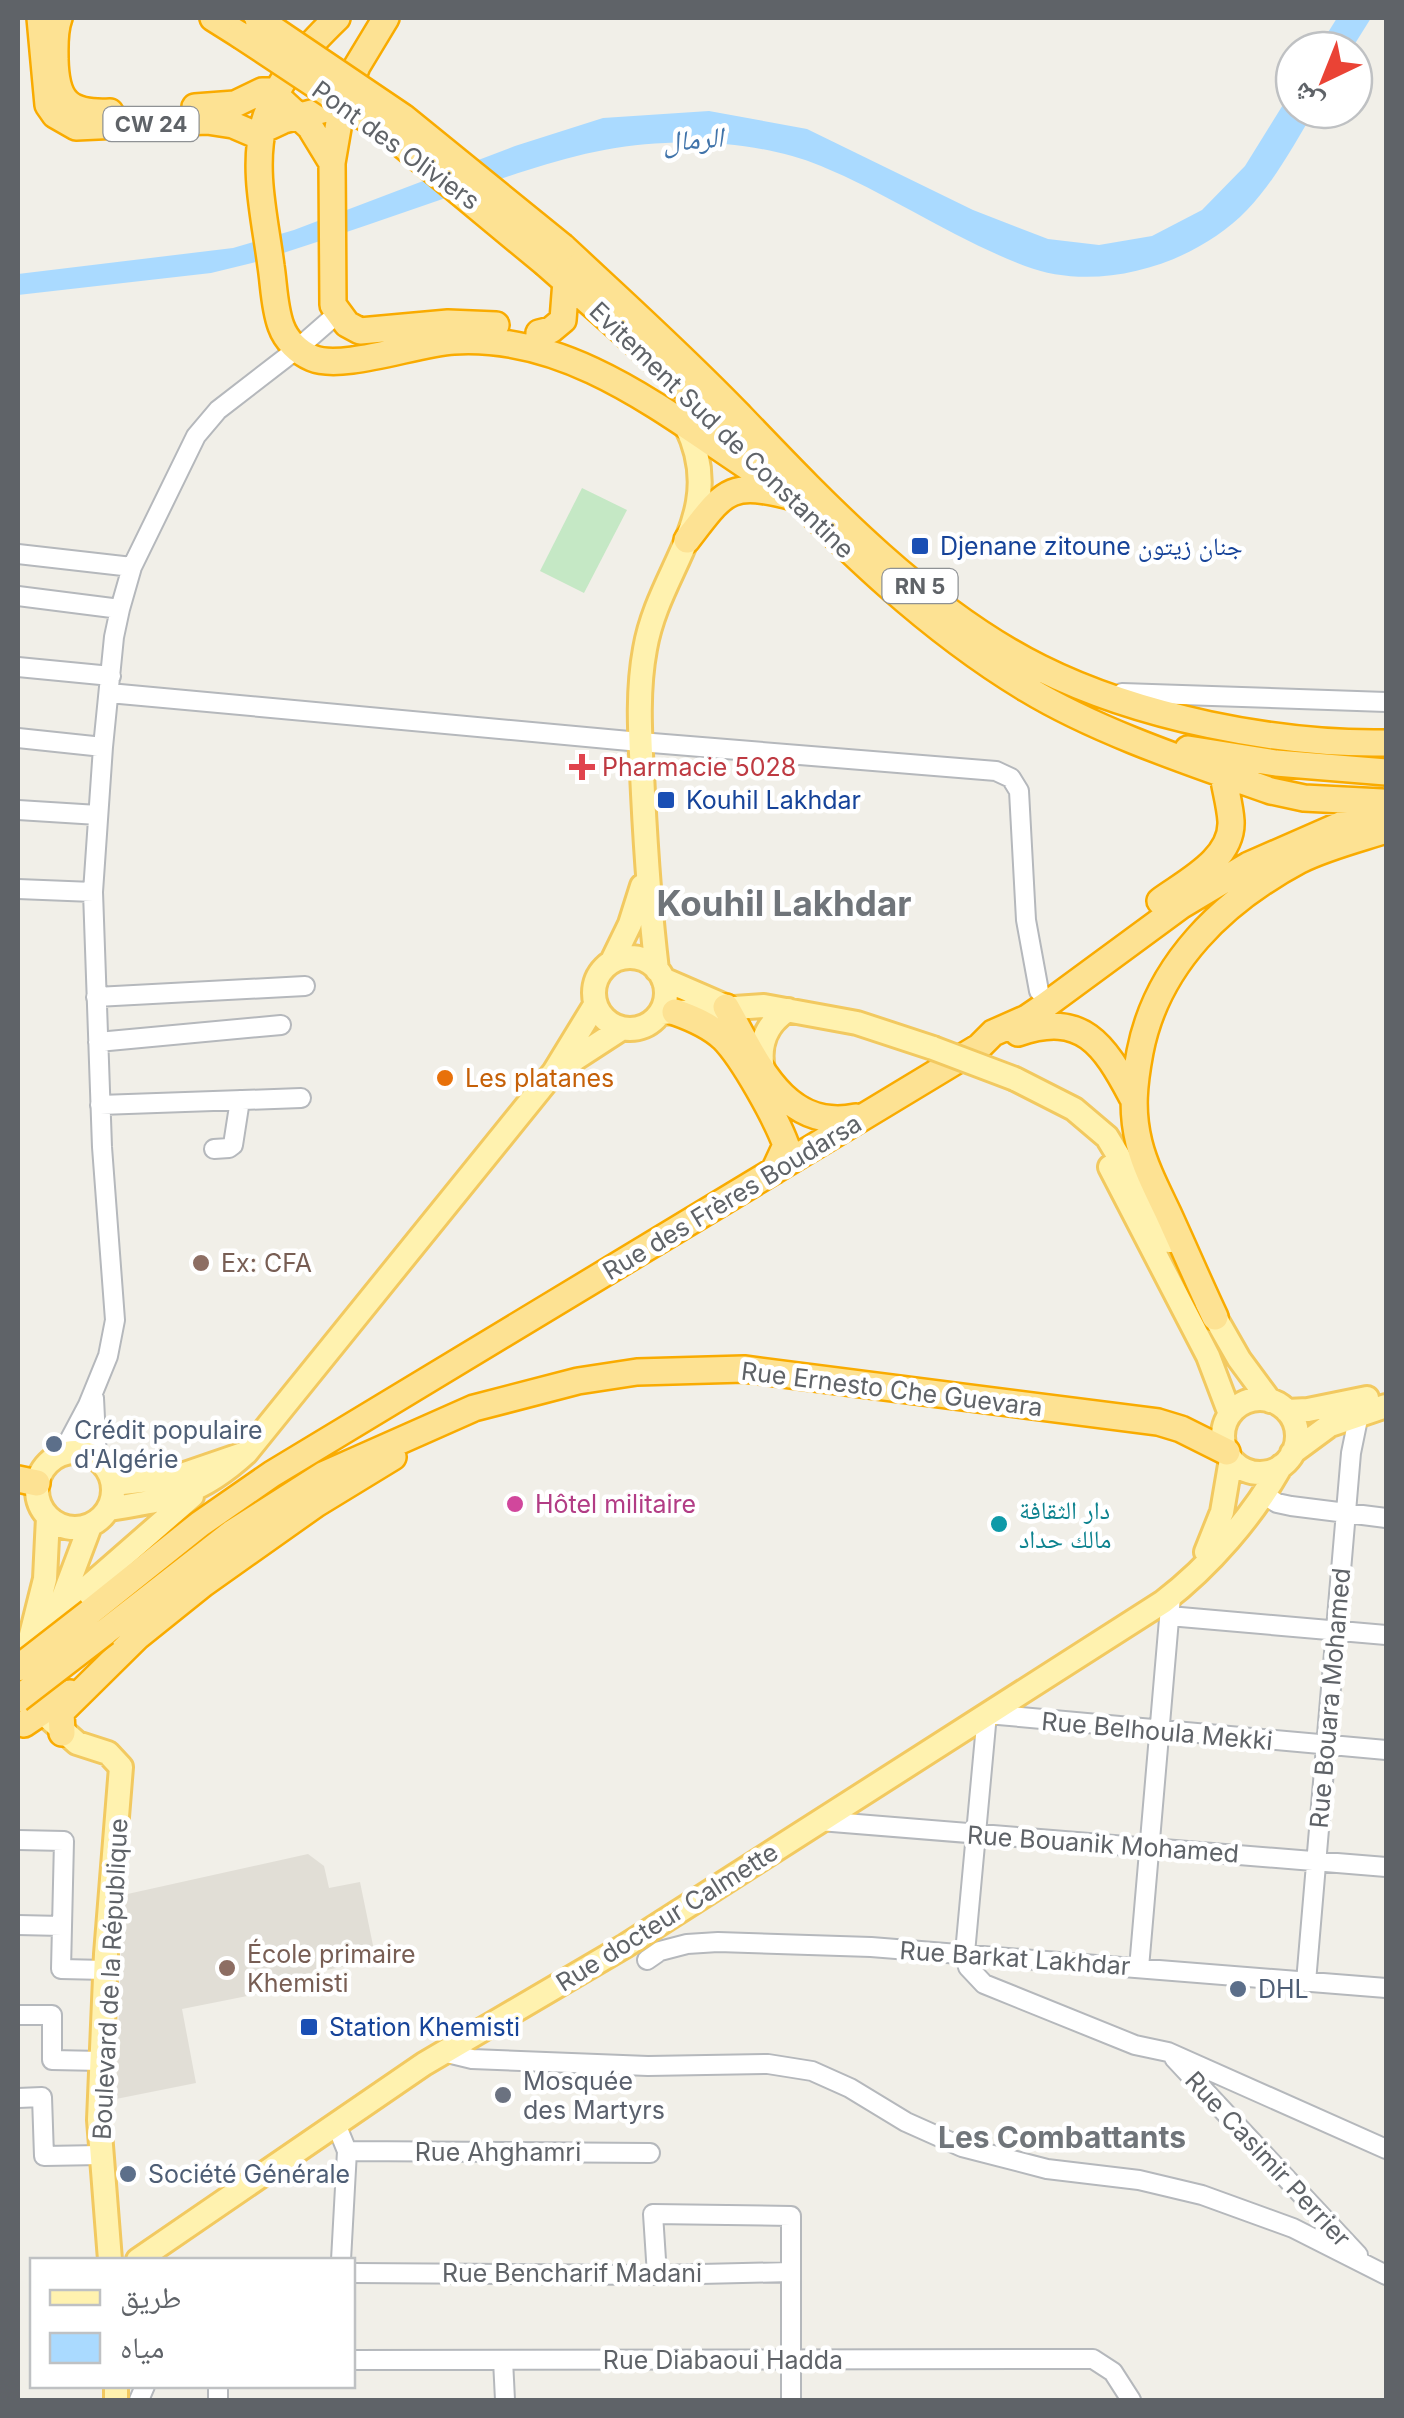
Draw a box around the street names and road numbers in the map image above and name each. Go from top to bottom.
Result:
street label: Pont des Oliviers [307,74,485,216]
road number: CW 24 [104,107,198,141]
street label: Evitement Sud de Constantine [584,296,860,564]
road number: RN 5 [882,569,958,603]
street label: Rue des Frères Boudarsa [597,1108,867,1286]
street label: Rue Ernesto Che Guevara [740,1356,1044,1422]
street label: Rue Bouara Mohamed [1304,1567,1356,1829]
street label: Rue Belhoula Mekki [1040,1706,1274,1756]
street label: Boulevard de la République [87,1817,133,2141]
street label: Rue Bouanik Mohamed [966,1820,1240,1868]
street label: Rue docteur Calmette [551,1837,783,1997]
street label: Rue Barkat Lakhdar [899,1935,1131,1981]
street label: Rue Casimir Perrier [1179,2065,1357,2253]
street label: Rue Ahghamri [415,2137,581,2167]
street label: Rue Bencharif Madani [442,2258,702,2288]
street label: Rue Diabaoui Hadda [603,2345,843,2375]

